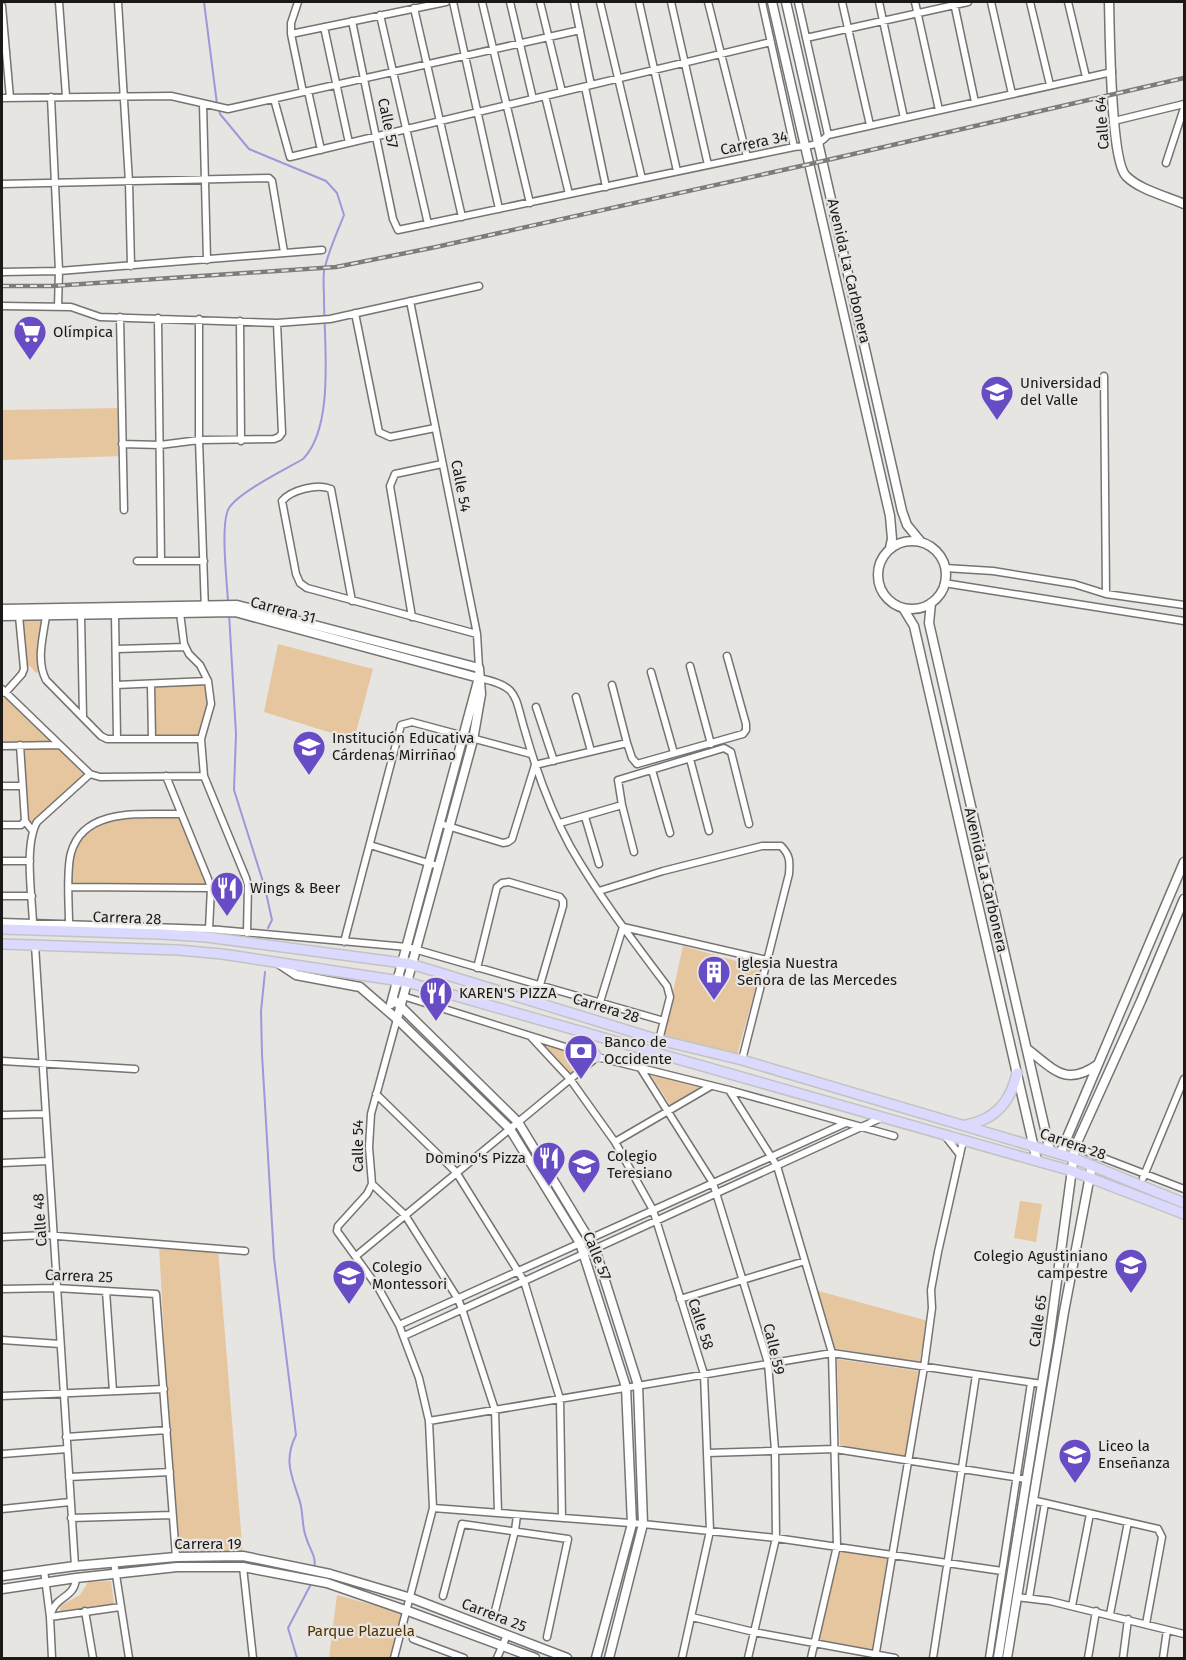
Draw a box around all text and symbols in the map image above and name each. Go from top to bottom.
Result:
street label: Calle 57 [374,96,402,150]
street label: Calle 64 [1091,96,1113,150]
street label: Carrera 34 [719,127,789,159]
street label: Avenida La Carbonera [824,197,874,345]
supermarket icon: Olímpica [12,314,48,361]
place label: Olímpica [53,323,113,341]
school or university icon: Universidad del Valle [979,374,1015,421]
place label: Universidad del Valle [1020,374,1101,409]
street label: Calle 54 [447,458,475,514]
street label: Carrera 31 [248,593,318,627]
school or university icon: Institución Educativa Cárdenas Mirriñao [291,729,327,776]
place label: Institución Educativa Cárdenas Mirriñao [332,729,475,764]
street label: Avenida La Carbonera [961,806,1011,954]
restaurant icon: Wings & Beer [209,870,245,917]
place label: Wings & Beer [250,879,340,897]
street label: Carrera 28 [92,908,162,928]
building icon: Iglesia Nuestra Señora de las Mercedes [696,954,732,1001]
place label: Iglesia Nuestra Señora de las Mercedes [737,954,897,989]
restaurant icon: KAREN'S PIZZA [418,975,454,1022]
place label: KAREN'S PIZZA [459,984,557,1002]
street label: Carrera 28 [570,989,642,1027]
bank icon: Banco de Occidente [563,1033,599,1080]
place label: Banco de Occidente [604,1033,672,1068]
street label: Calle 54 [349,1120,367,1172]
street label: Carrera 28 [1038,1124,1108,1164]
restaurant icon: Domino's Pizza [531,1140,567,1187]
school or university icon: Colegio Teresiano [566,1147,602,1194]
place label: Colegio Teresiano [607,1147,673,1182]
place label: Domino's Pizza [425,1149,526,1167]
street label: Calle 48 [29,1193,51,1247]
street label: Calle 57 [579,1229,615,1283]
place label: Colegio Agustiniano campestre [974,1247,1108,1282]
school or university icon: Colegio Agustiniano campestre [1113,1247,1149,1294]
school or university icon: Colegio Montessori [331,1258,367,1305]
place label: Colegio Montessori [372,1258,447,1293]
street label: Carrera 25 [45,1266,113,1286]
street label: Calle 65 [1025,1294,1051,1348]
street label: Calle 58 [684,1296,718,1352]
street label: Calle 59 [759,1321,789,1377]
school or university icon: Liceo la Enseñanza [1057,1437,1093,1484]
place label: Liceo la Enseñanza [1098,1437,1170,1472]
street label: Carrera 19 [174,1535,242,1553]
street label: Carrera 25 [459,1594,529,1636]
park label: Parque Plazuela [307,1622,415,1640]

